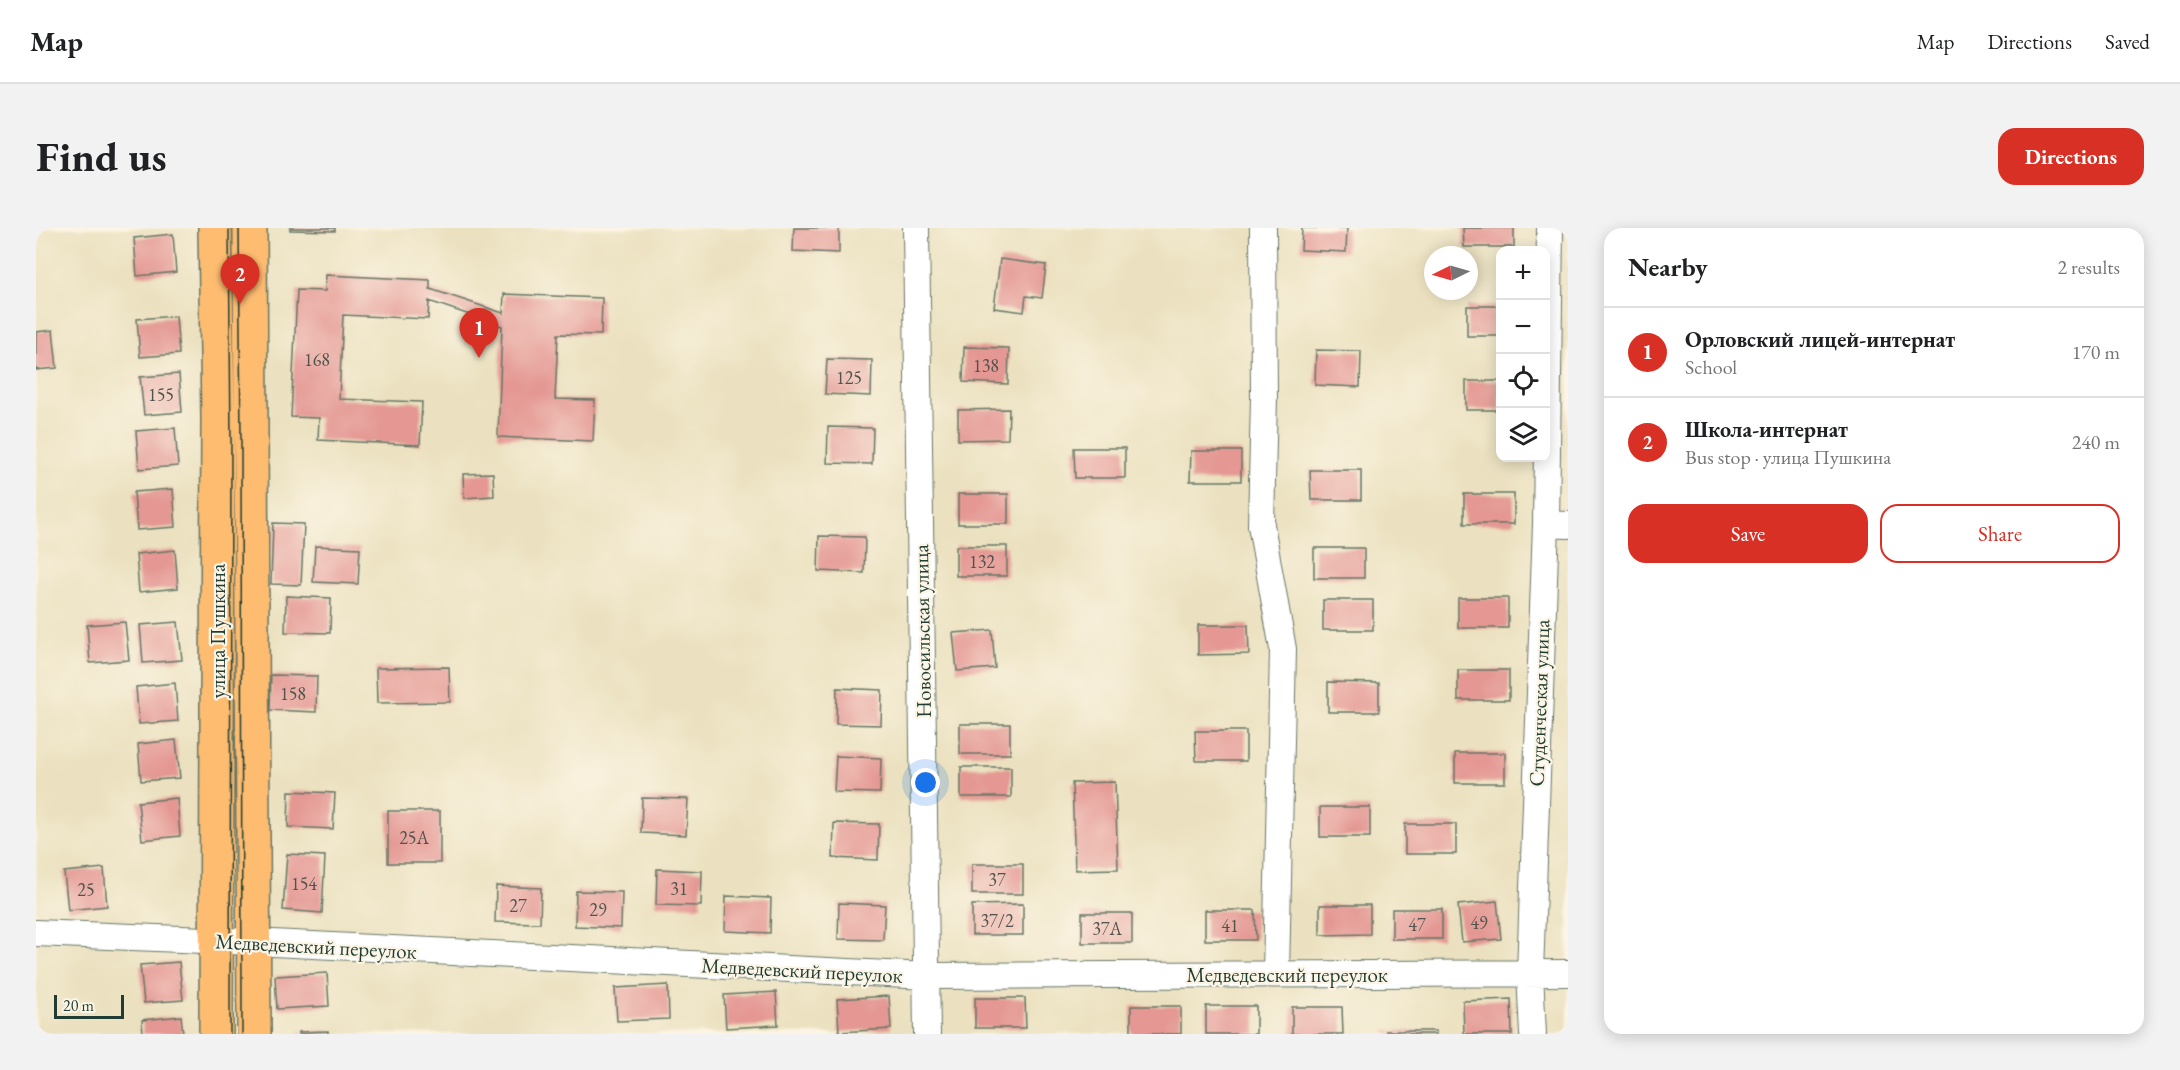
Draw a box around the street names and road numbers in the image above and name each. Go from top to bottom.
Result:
street label: Новосильская улица [907,543,937,718]
street label: улица Пушкина [204,563,231,698]
street label: Студенческая улица [1523,618,1555,787]
street label: Медведевский переулок [215,927,417,965]
street label: Медведевский переулок [701,951,903,989]
street label: Медведевский переулок [1186,961,1388,988]

